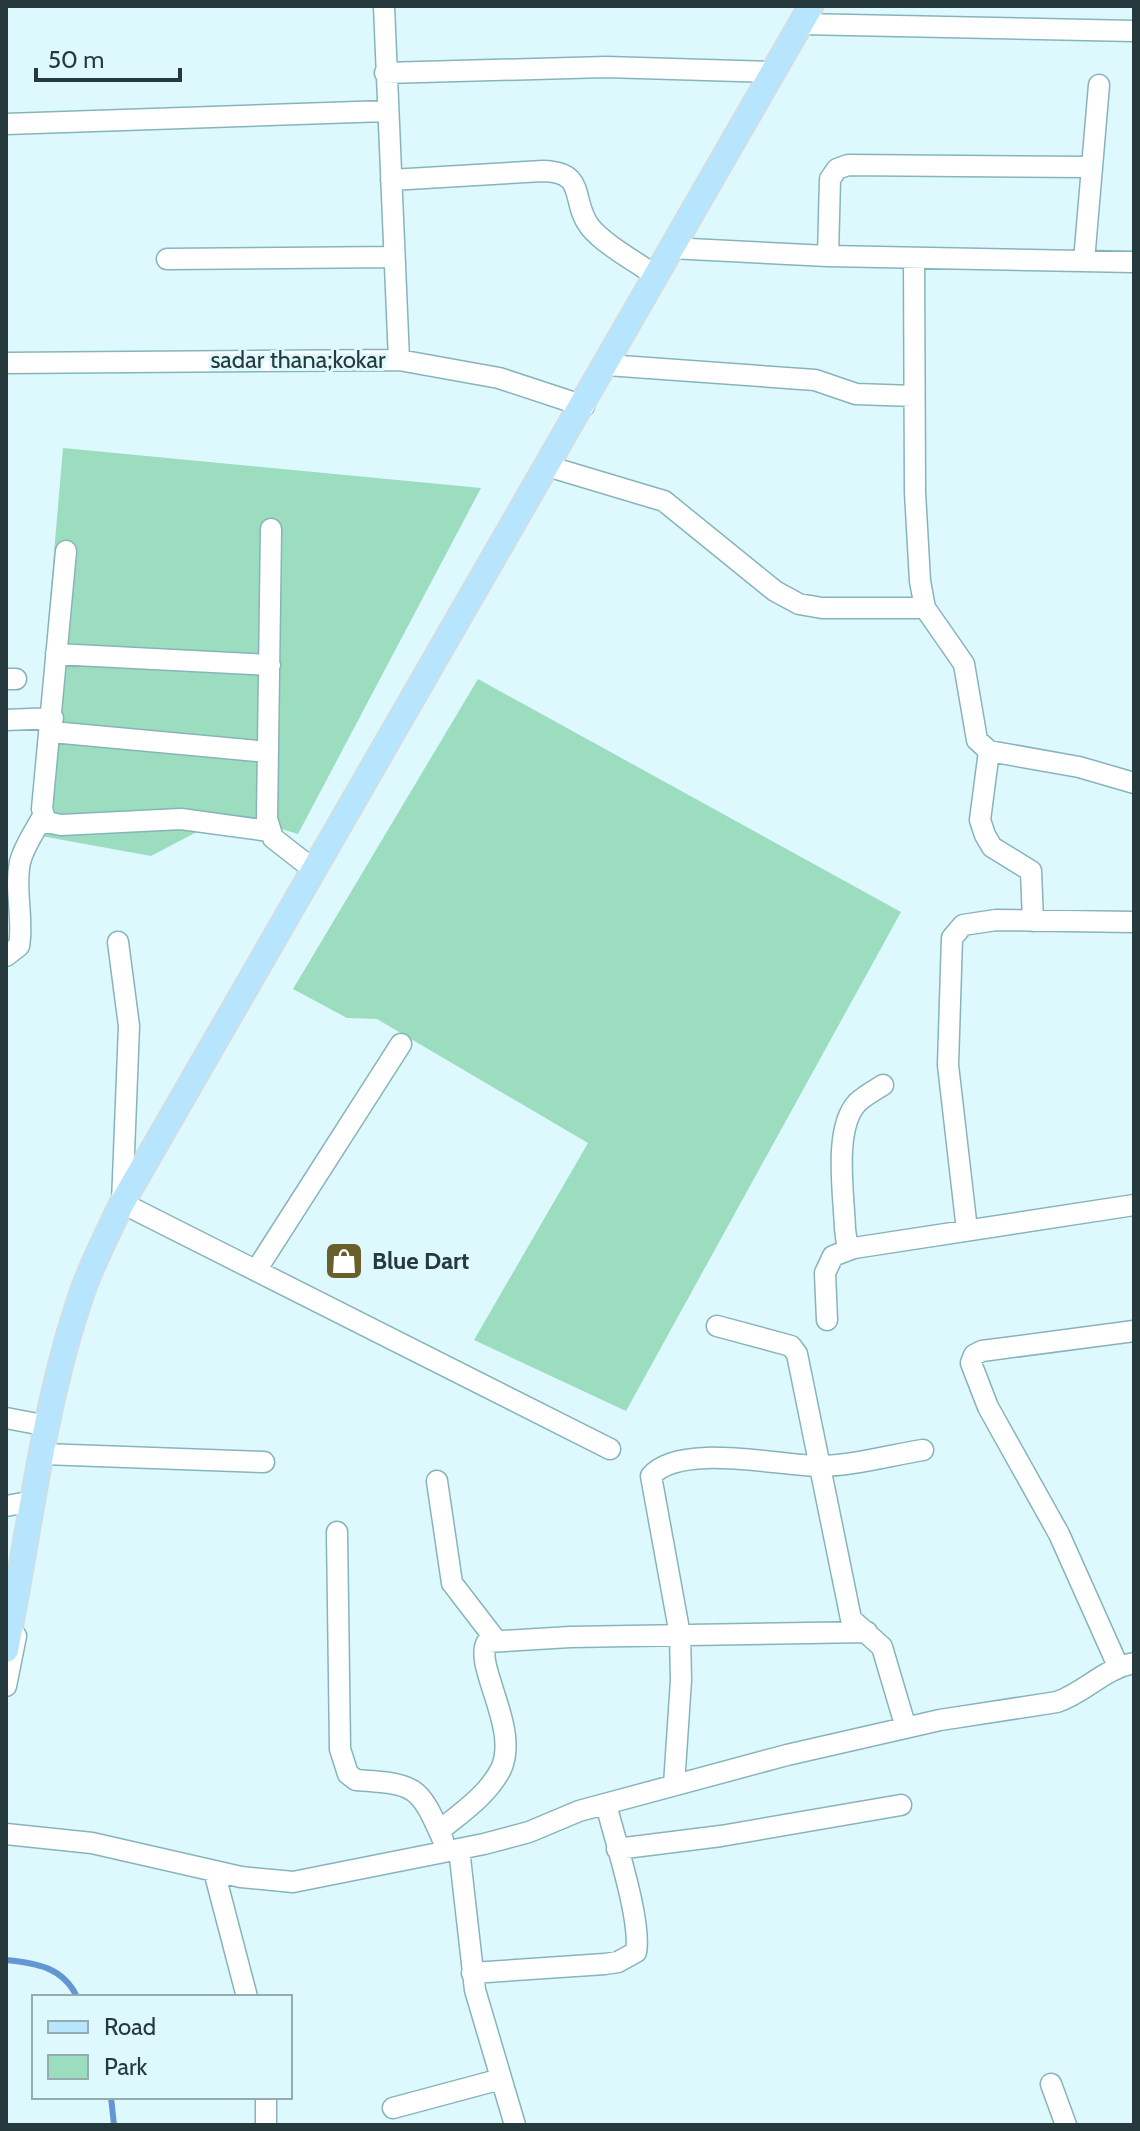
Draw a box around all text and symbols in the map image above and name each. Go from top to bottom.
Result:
scale bar [36,32,180,82]
text: 50 m [48,45,104,74]
street label: sadar thana;kokar [210,345,386,374]
shop icon: Blue Dart [323,1240,365,1282]
place label: Blue Dart [372,1246,469,1275]
legend [32,1995,292,2099]
text: Road [104,2012,156,2041]
text: Park [104,2052,147,2081]

